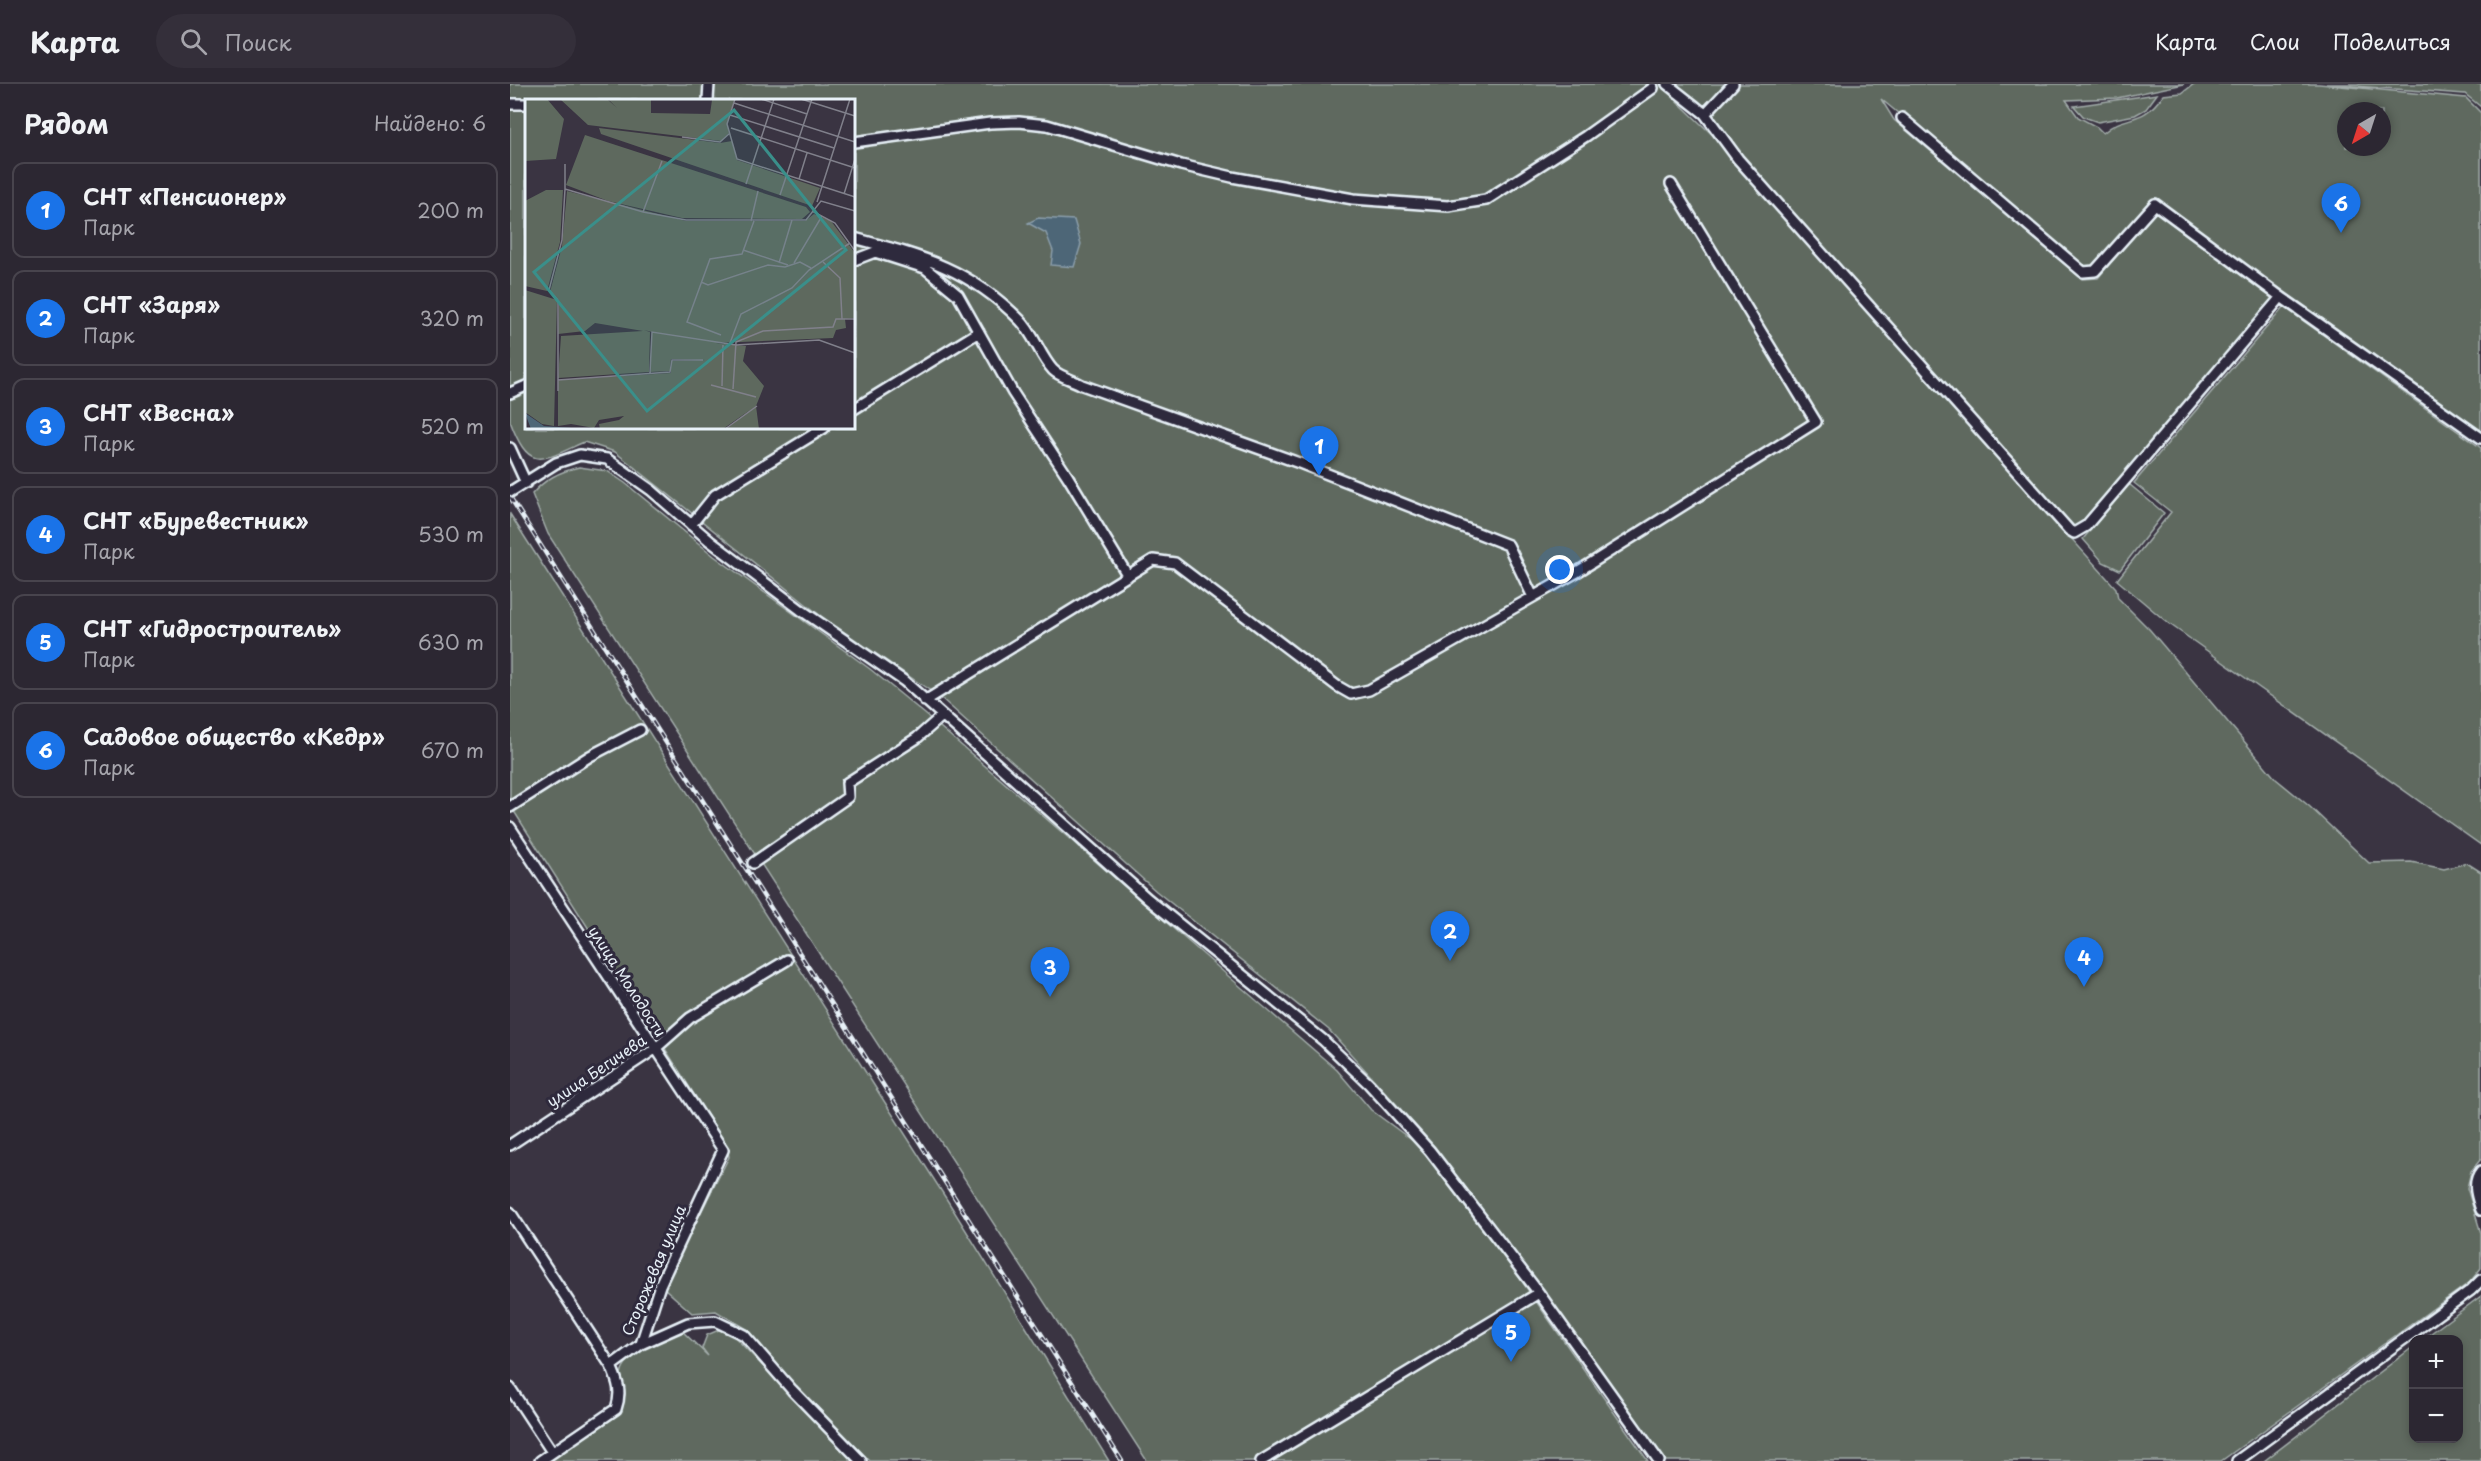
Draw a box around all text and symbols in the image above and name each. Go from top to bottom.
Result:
search box [156,14,576,68]
text: Карта [30,20,120,63]
icon: search [177,25,210,58]
text: Поиск [225,25,292,58]
text: Карта [2155,25,2217,57]
text: Слои [2250,25,2300,57]
text: Поделиться [2333,25,2451,57]
inset map [525,99,855,429]
north arrow [2337,102,2391,156]
text: Рядом [24,104,109,143]
text: Найдено: 6 [374,108,486,138]
text: СНТ «Пенсионер» [83,179,286,212]
pin: 6 [2322,184,2360,233]
text: 1 [41,195,50,225]
text: 200 m [417,195,484,225]
text: Парк [83,212,135,242]
text: СНТ «Заря» [83,287,220,320]
text: 2 [38,303,53,333]
text: 320 m [420,303,484,333]
text: Парк [83,320,135,350]
text: СНТ «Весна» [83,395,234,428]
text: 3 [39,411,52,441]
text: 520 m [420,411,484,441]
pin: 1 [1300,426,1338,476]
text: Парк [83,428,135,458]
text: СНТ «Буревестник» [83,503,309,536]
text: 4 [39,519,52,549]
text: 530 m [418,519,484,549]
text: Парк [83,536,135,566]
your location [1545,555,1574,584]
text: СНТ «Гидростроитель» [83,611,341,644]
text: 5 [39,627,52,657]
text: 630 m [418,627,484,657]
text: Парк [83,644,135,674]
text: Садовое общество «Кедр» [83,719,385,752]
text: 6 [38,735,53,765]
text: 670 m [421,735,484,765]
text: Парк [83,752,135,782]
pin: 2 [1430,912,1470,961]
street label: улица Молодости [583,921,673,1041]
pin: 4 [2064,938,2104,987]
pin: 3 [1030,948,1070,997]
street label: улица Бегичева [541,1028,651,1112]
street label: Сторожевая улица [615,1200,691,1339]
pin: 5 [1492,1312,1530,1362]
map controls [2409,1335,2463,1443]
button: + [2409,1335,2463,1389]
button: − [2409,1389,2463,1443]

